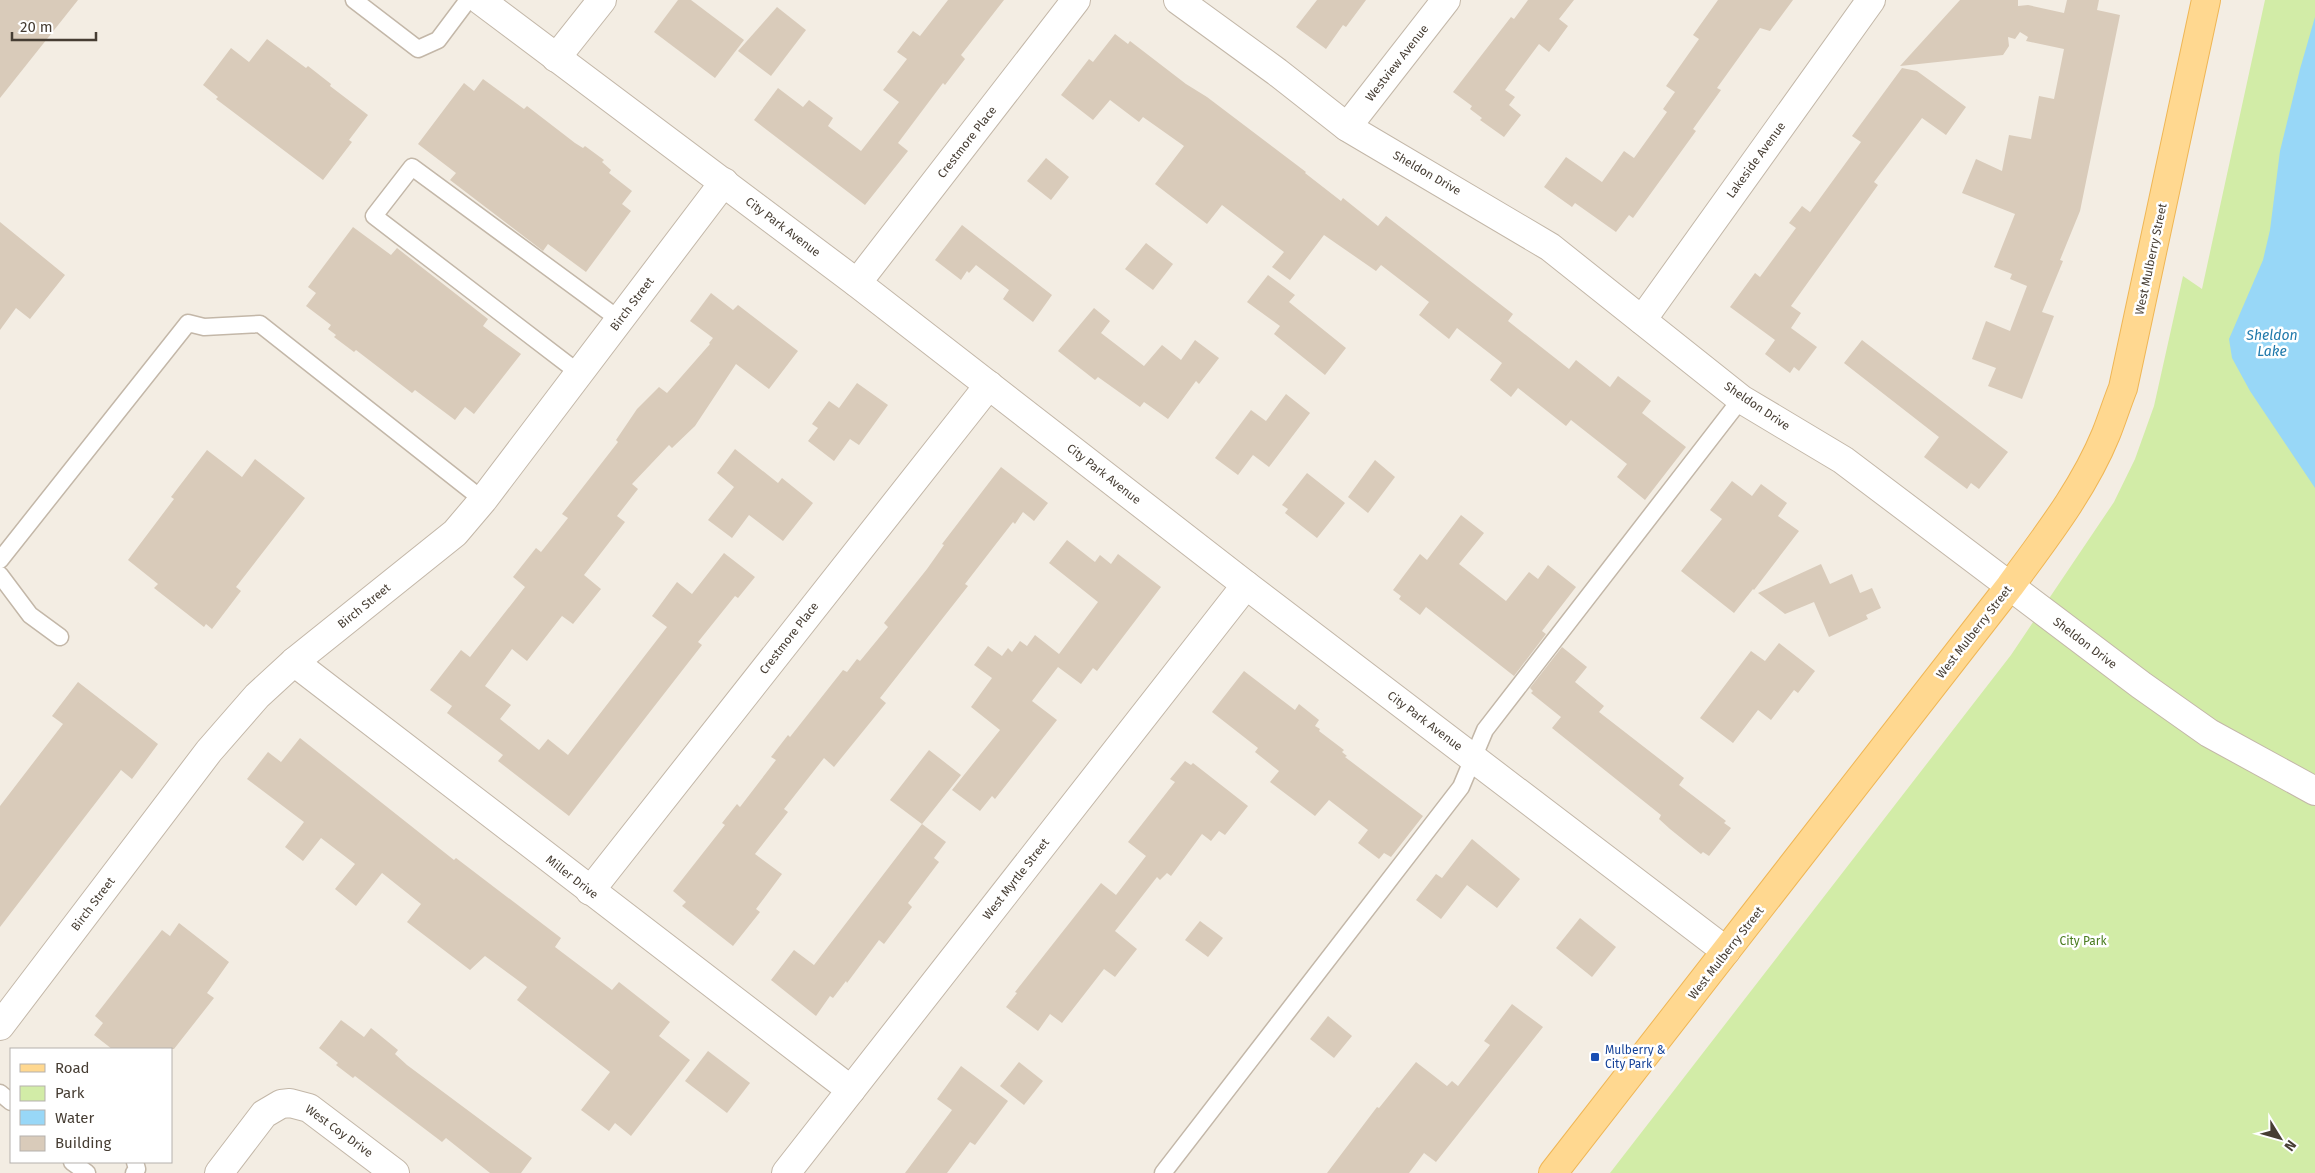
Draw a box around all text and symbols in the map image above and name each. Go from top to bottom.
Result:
scale bar [12,10,96,42]
text: 20 m [20,18,53,36]
street label: Westview Avenue [1363,22,1431,104]
street label: Crestmore Place [935,103,999,181]
street label: Lakeside Avenue [1724,119,1788,201]
street label: Sheldon Drive [1391,148,1463,198]
street label: City Park Avenue [743,194,823,260]
street label: West Mulberry Street [2132,201,2170,316]
street label: Birch Street [607,274,657,334]
water label: Sheldon Lake [2245,327,2298,360]
street label: Sheldon Drive [1722,379,1792,433]
street label: City Park Avenue [1064,441,1144,507]
street label: Birch Street [335,580,394,631]
street label: West Mulberry Street [1933,582,2015,681]
street label: Crestmore Place [757,599,821,677]
street label: Sheldon Drive [2050,615,2120,671]
street label: City Park Avenue [1385,688,1465,754]
street label: West Myrtle Street [980,835,1052,922]
street label: Miller Drive [543,852,601,902]
street label: Birch Street [68,874,118,934]
street label: West Mulberry Street [1685,903,1767,1002]
park label: City Park [2059,934,2107,948]
place label: Mulberry & City Park [1605,1043,1666,1071]
legend [10,1048,172,1163]
marker: Mulberry & City Park [1589,1051,1601,1063]
text: Road [55,1059,90,1077]
text: Park [55,1084,85,1102]
street label: West Coy Drive [302,1102,376,1160]
text: Water [55,1109,94,1127]
north arrow [2255,1113,2305,1163]
text: Building [55,1134,111,1152]
text: N [2280,1137,2300,1154]

